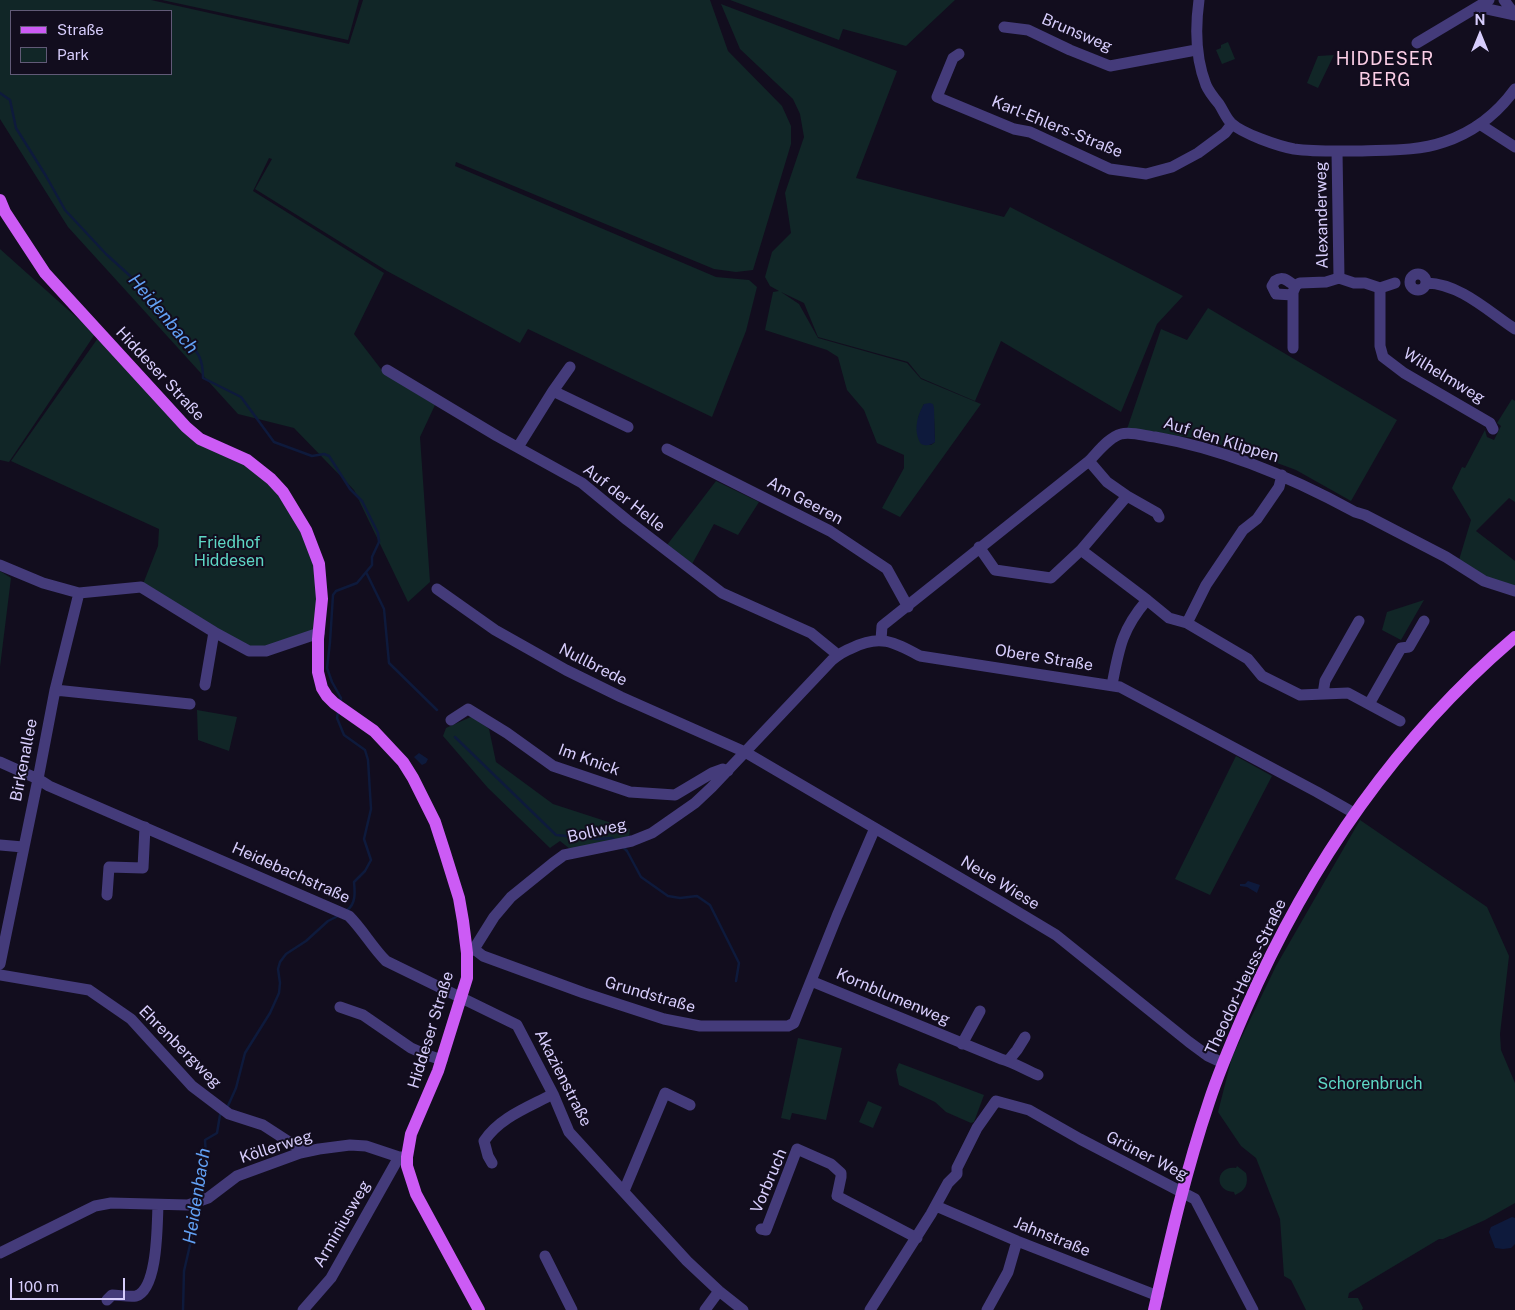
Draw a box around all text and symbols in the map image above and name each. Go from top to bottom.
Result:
legend [10,10,172,75]
street label: Brunsweg [1039,10,1115,56]
north arrow [1455,10,1505,60]
text: N [1475,12,1485,28]
text: Straße [57,21,104,38]
text: Park [57,46,89,63]
district label: HIDDESER BERG [1335,48,1435,90]
street label: Karl-Ehlers-Straße [989,92,1125,162]
street label: Alexanderweg [1311,161,1333,269]
water label: Heidenbach [124,270,202,358]
street label: Hiddeser Straße [112,323,208,425]
street label: Wilhelmweg [1400,344,1488,408]
street label: Auf den Klippen [1161,413,1281,467]
street label: Auf der Helle [579,460,669,536]
street label: Am Geeren [764,473,846,529]
park label: Friedhof Hiddesen [194,533,264,571]
street label: Nullbrede [556,640,630,690]
street label: Obere Straße [993,641,1095,675]
street label: Birkenallee [7,717,41,803]
street label: Im Knick [556,740,622,780]
street label: Bollweg [565,815,629,847]
street label: Heidebachstraße [229,838,353,908]
street label: Neue Wiese [957,852,1043,914]
street label: Theodor-Heuss-Straße [1201,896,1291,1058]
street label: Kornblumenweg [833,964,953,1030]
street label: Hiddeser Straße [404,969,458,1091]
street label: Grundstraße [602,973,698,1017]
street label: Ehrenbergweg [135,1002,225,1092]
street label: Akazienstraße [530,1026,596,1130]
park label: Schorenbruch [1318,1074,1422,1094]
street label: Köllerweg [237,1126,315,1168]
street label: Grüner Weg [1103,1127,1191,1185]
water label: Heidenbach [179,1146,215,1246]
street label: Vorbruch [747,1146,791,1216]
street label: Arminiusweg [309,1177,375,1271]
street label: Jahnstraße [1011,1213,1093,1261]
scale bar [12,1268,128,1300]
text: 100 m [18,1278,59,1295]

